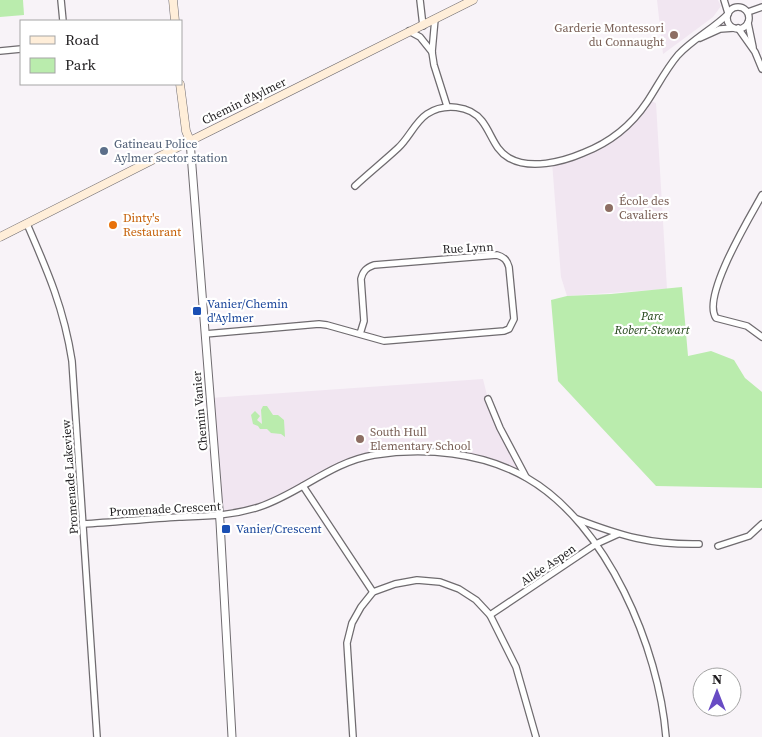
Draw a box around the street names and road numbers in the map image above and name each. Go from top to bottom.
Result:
street label: Chemin d'Aylmer [199,74,289,128]
street label: Rue Lynn [442,239,494,257]
street label: Chemin Vanier [189,370,211,452]
street label: Promenade Lakeview [58,418,82,535]
street label: Promenade Crescent [109,498,221,520]
street label: Allée Aspen [517,541,579,589]

